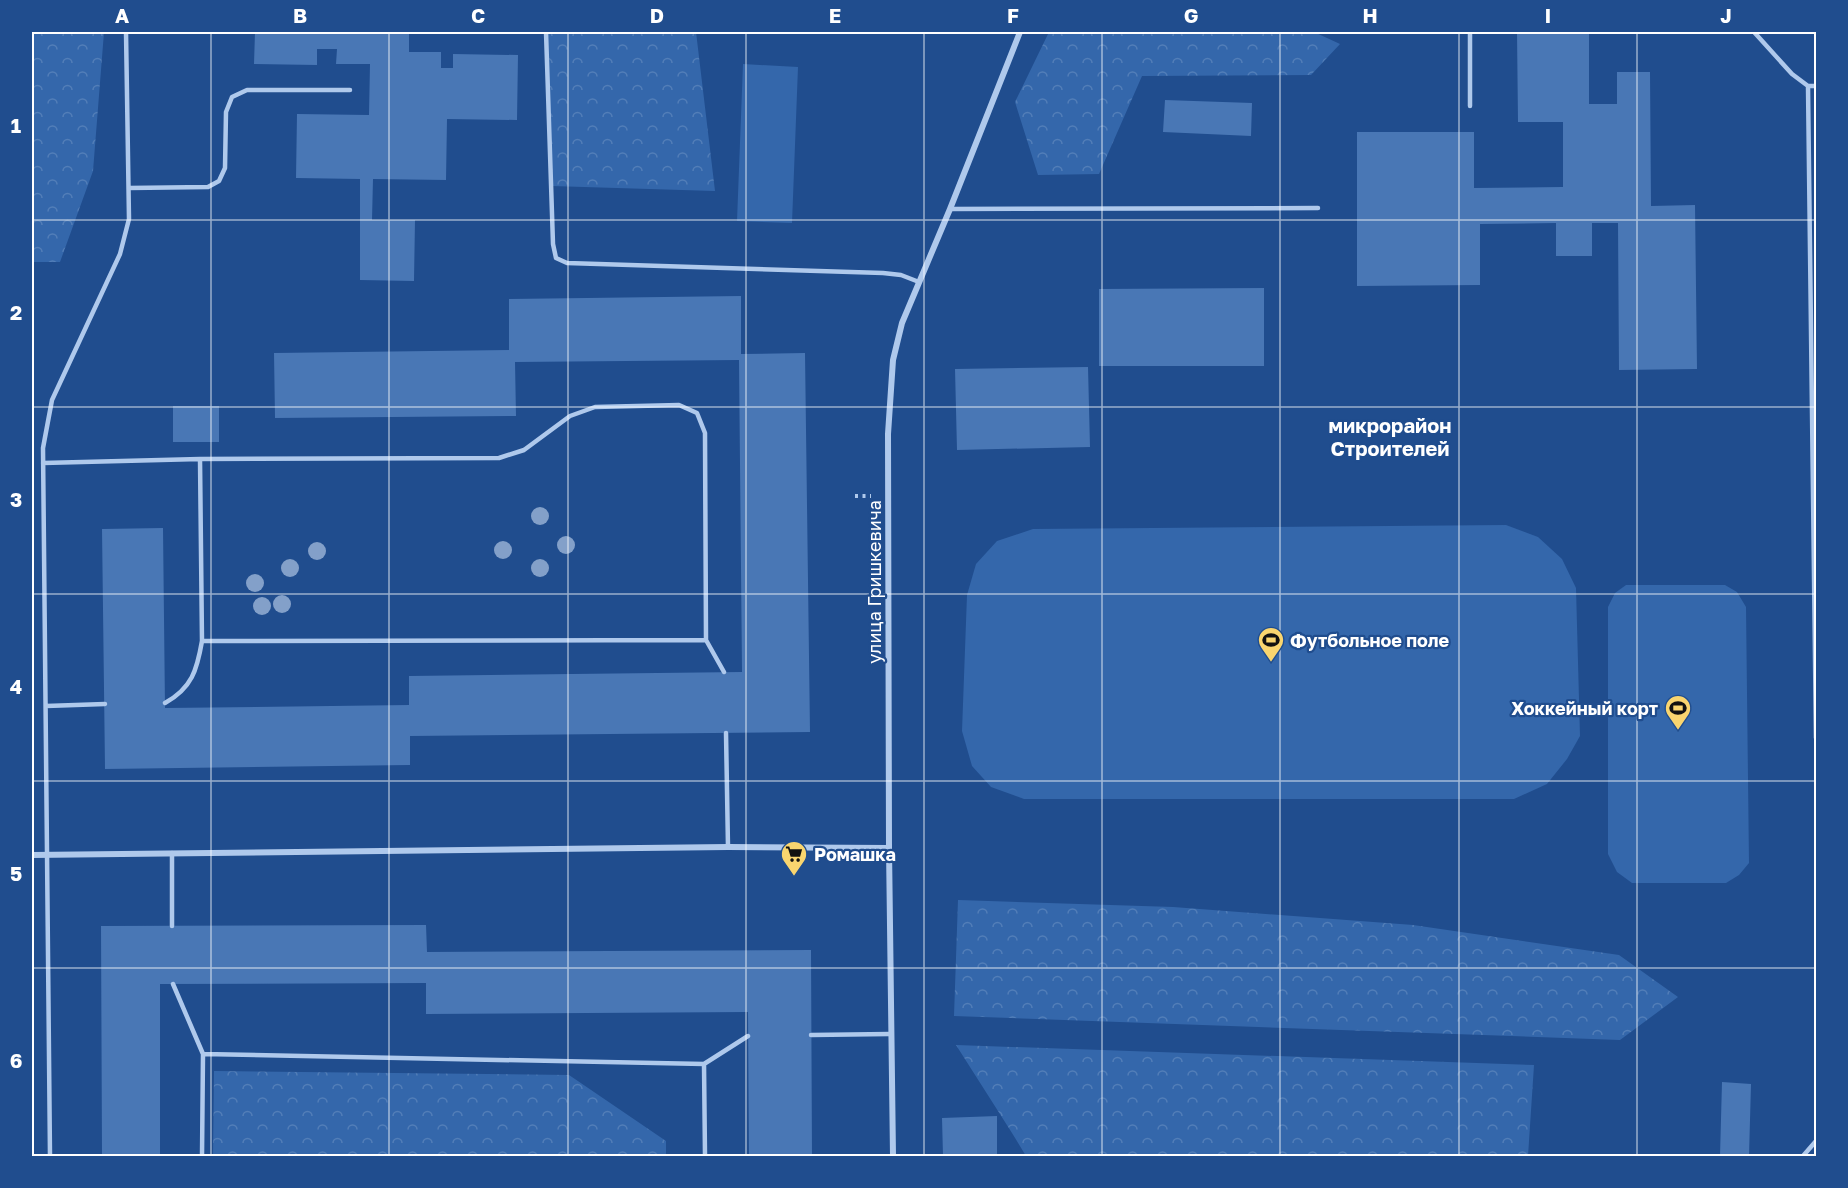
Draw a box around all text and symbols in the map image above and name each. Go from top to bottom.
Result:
text: A [115,3,129,27]
text: B [293,3,307,27]
text: C [471,3,485,27]
text: D [650,3,664,27]
text: E [829,3,841,27]
text: F [1007,3,1019,27]
text: G [1184,3,1198,27]
text: H [1362,3,1378,27]
text: I [1545,3,1551,27]
text: J [1720,3,1732,27]
text: 1 [11,113,21,137]
text: 2 [10,300,22,324]
district label: микрорайон Строителей [1329,413,1451,460]
text: 3 [10,487,22,511]
street label: улица Гришкевича [863,500,885,664]
sports icon: Футбольное поле [1256,625,1286,663]
place label: Футбольное поле [1290,629,1449,651]
text: 4 [10,674,22,698]
sports icon: Хоккейный корт [1663,693,1693,731]
place label: Хоккейный корт [1511,697,1658,719]
supermarket icon: Ромашка [779,839,809,877]
place label: Ромашка [814,843,896,865]
text: 5 [10,861,22,885]
text: 6 [10,1048,22,1072]

